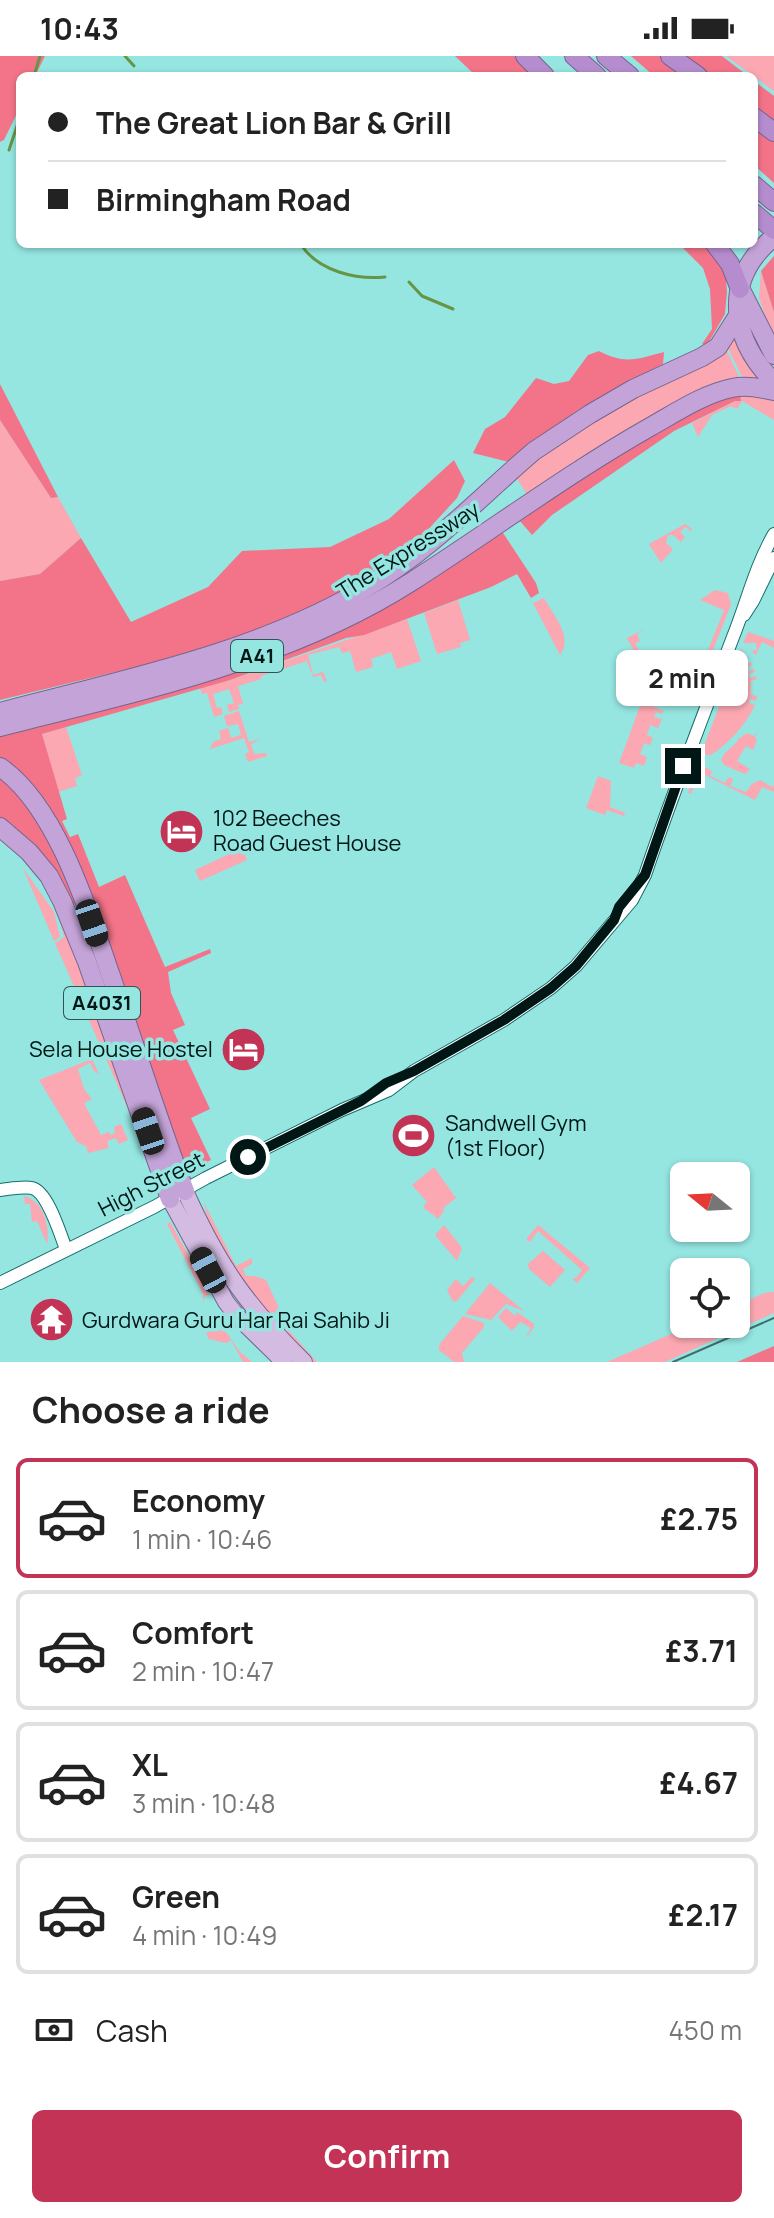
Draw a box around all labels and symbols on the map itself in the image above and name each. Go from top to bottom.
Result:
street label: The Expressway [331,494,485,606]
road number: A41 [231,640,283,672]
callout: 2 min [617,650,749,706]
route end [665,748,701,784]
place label: 102 Beeches Road Guest House [213,803,401,858]
hotel icon: 102 Beeches Road Guest House [158,807,206,855]
car [73,896,111,950]
road number: A4031 [64,987,140,1019]
hotel icon: Sela House Hostel [220,1025,268,1073]
place label: Sela House Hostel [29,1034,213,1064]
car [129,1104,167,1158]
place label: Sandwell Gym (1st Floor) [445,1108,587,1163]
sports icon: Sandwell Gym (1st Floor) [390,1112,438,1160]
route start [230,1139,266,1175]
street label: High Street [93,1144,209,1224]
north arrow [670,1162,750,1242]
car [186,1243,230,1297]
temple icon: Gurdwara Guru Har Rai Sahib Ji [27,1296,75,1344]
place label: Gurdwara Guru Har Rai Sahib Ji [82,1305,390,1335]

